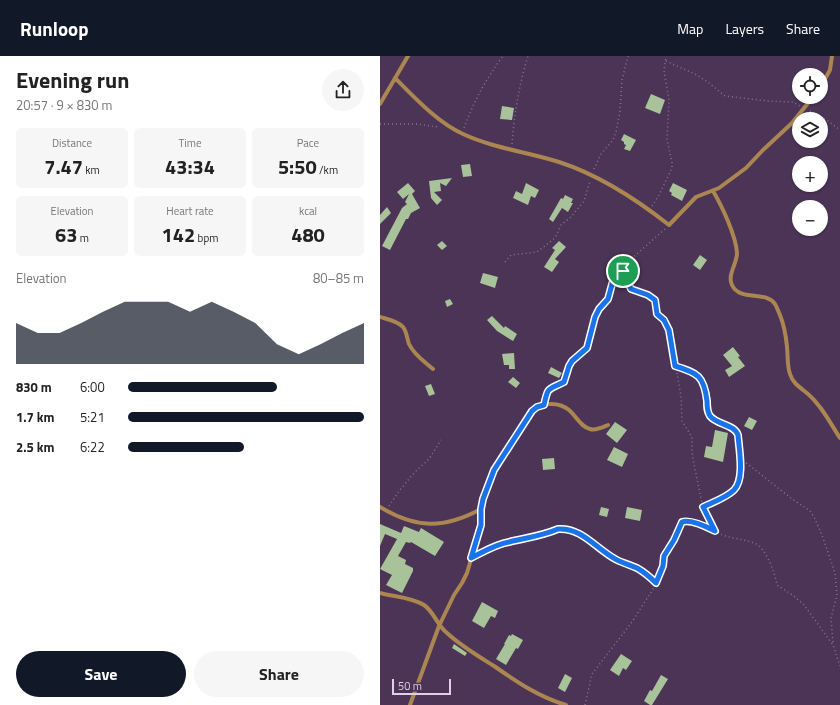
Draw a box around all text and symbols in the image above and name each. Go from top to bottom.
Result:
text: Runloop [20,14,88,43]
text: Map [677,18,703,39]
text: Layers [725,18,764,39]
text: Share [786,18,820,39]
text: Evening run [16,63,129,97]
map controls [792,68,828,236]
button: locate [792,68,828,104]
button: share [322,69,364,111]
text: 20:57 · 9 × 830 m [16,95,112,115]
button: layers [792,112,828,148]
text: Distance [52,135,92,151]
text: Time [179,135,201,151]
text: Pace [297,135,319,151]
text: 7.47 [44,151,83,182]
text: 43:34 [165,151,215,182]
text: 5:50 [278,151,317,182]
button: + [792,156,828,192]
text: km [83,162,100,178]
text: /km [317,162,338,178]
button: − [792,200,828,236]
text: Elevation [51,203,93,219]
text: Heart rate [166,203,214,219]
text: kcal [299,203,317,219]
text: 63 [55,219,77,250]
text: 142 [162,219,195,250]
text: 480 [291,219,325,250]
text: m [77,230,89,246]
text: bpm [195,230,218,246]
pin [606,254,640,288]
icon: arrive [612,260,634,282]
text: Elevation [16,268,67,288]
text: 80–85 m [313,268,364,288]
text: 830 m [16,377,52,397]
text: 6:00 [80,377,105,397]
text: 1.7 km [16,407,54,427]
text: 5:21 [80,407,105,427]
text: 2.5 km [16,437,54,457]
text: 6:22 [80,437,105,457]
button: Save [16,651,186,697]
button: Share [194,651,364,697]
scale bar [392,677,451,696]
text: 50 m [398,678,422,694]

